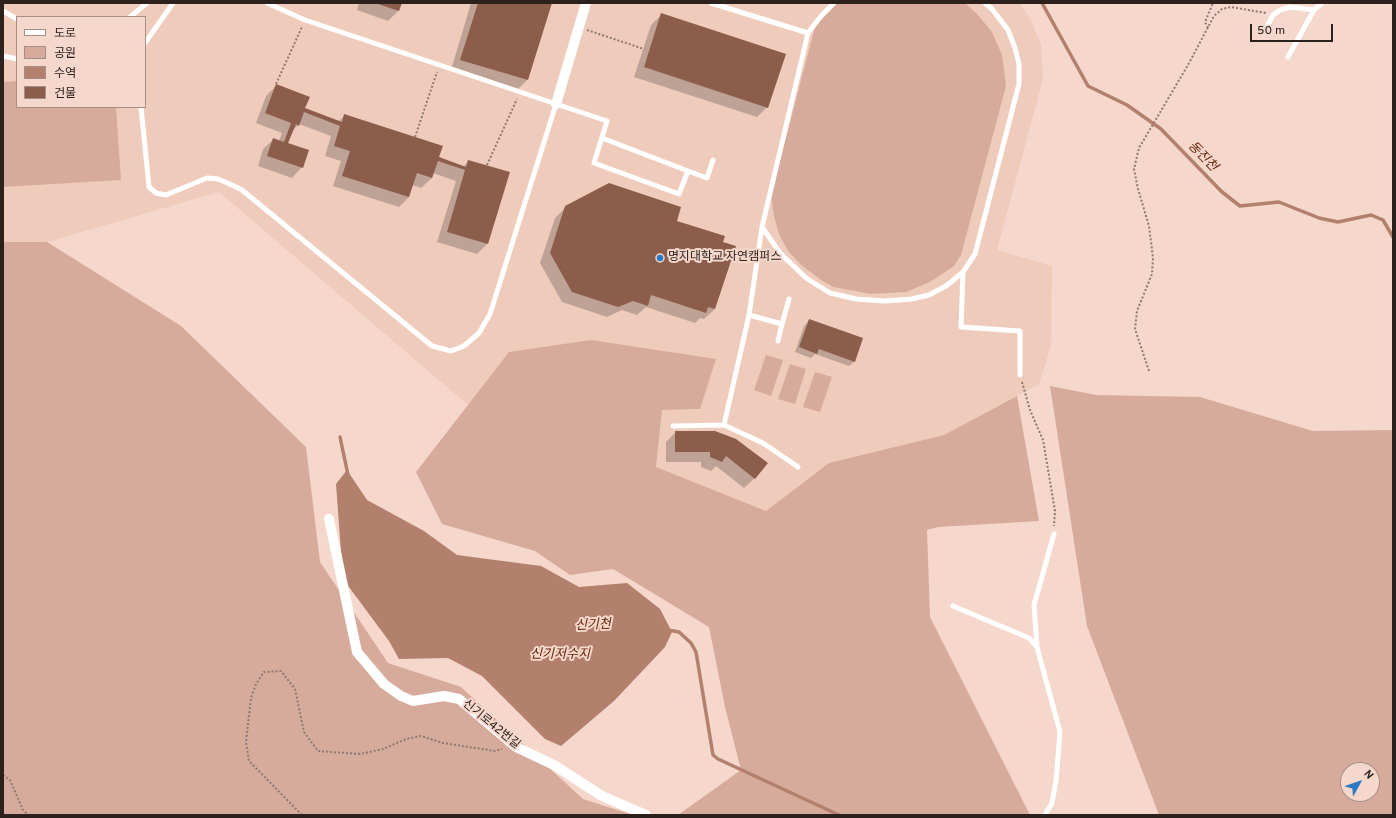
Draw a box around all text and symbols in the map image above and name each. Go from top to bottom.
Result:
legend [16,16,146,108]
scale bar [1252,16,1335,42]
text: 50 m [1257,23,1285,39]
text: 도로 [54,26,76,42]
text: 공원 [54,46,76,62]
text: 수역 [54,66,76,82]
text: 건물 [54,86,76,102]
water label: 동진천 [1184,139,1220,175]
place label: 명지대학교 자연캠퍼스 [668,251,781,265]
marker: 명지대학교 자연캠퍼스 [655,253,665,263]
water label: 신기천 [575,618,611,634]
water label: 신기저수지 [530,647,590,663]
street label: 신기로42번길 [459,697,523,753]
north arrow [1340,762,1380,802]
text: N [1361,767,1376,782]

